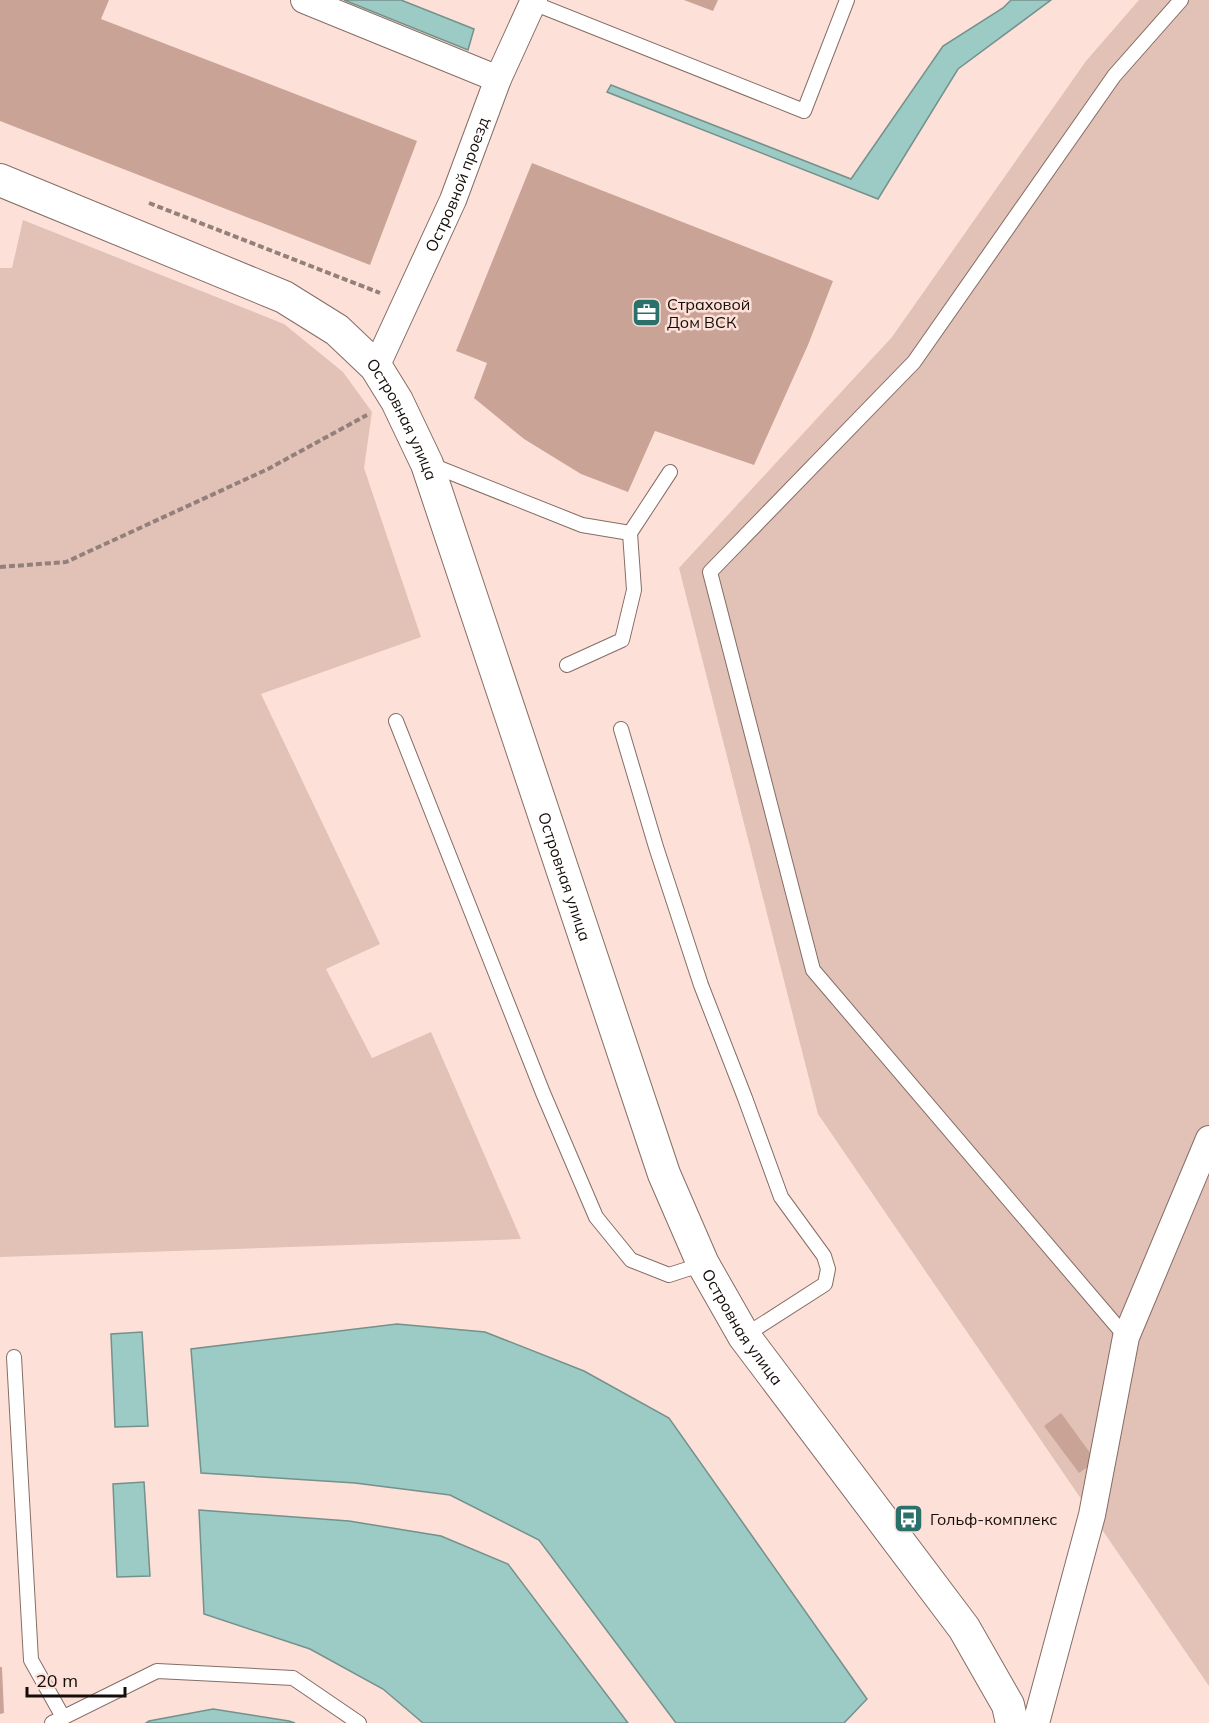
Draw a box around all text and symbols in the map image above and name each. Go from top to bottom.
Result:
street label: Островной проезд [421,114,493,255]
place label: Страховой Дом ВСК [667,294,750,332]
office icon: Страховой Дом ВСК [630,297,662,329]
street label: Островная улица [363,354,442,483]
street label: Островная улица [534,809,596,944]
street label: Островная улица [698,1265,787,1389]
bus stop icon: Гольф-комплекс [893,1503,925,1535]
place label: Гольф-комплекс [930,1509,1057,1529]
scale bar [27,1660,124,1698]
text: 20 m [36,1669,78,1692]

